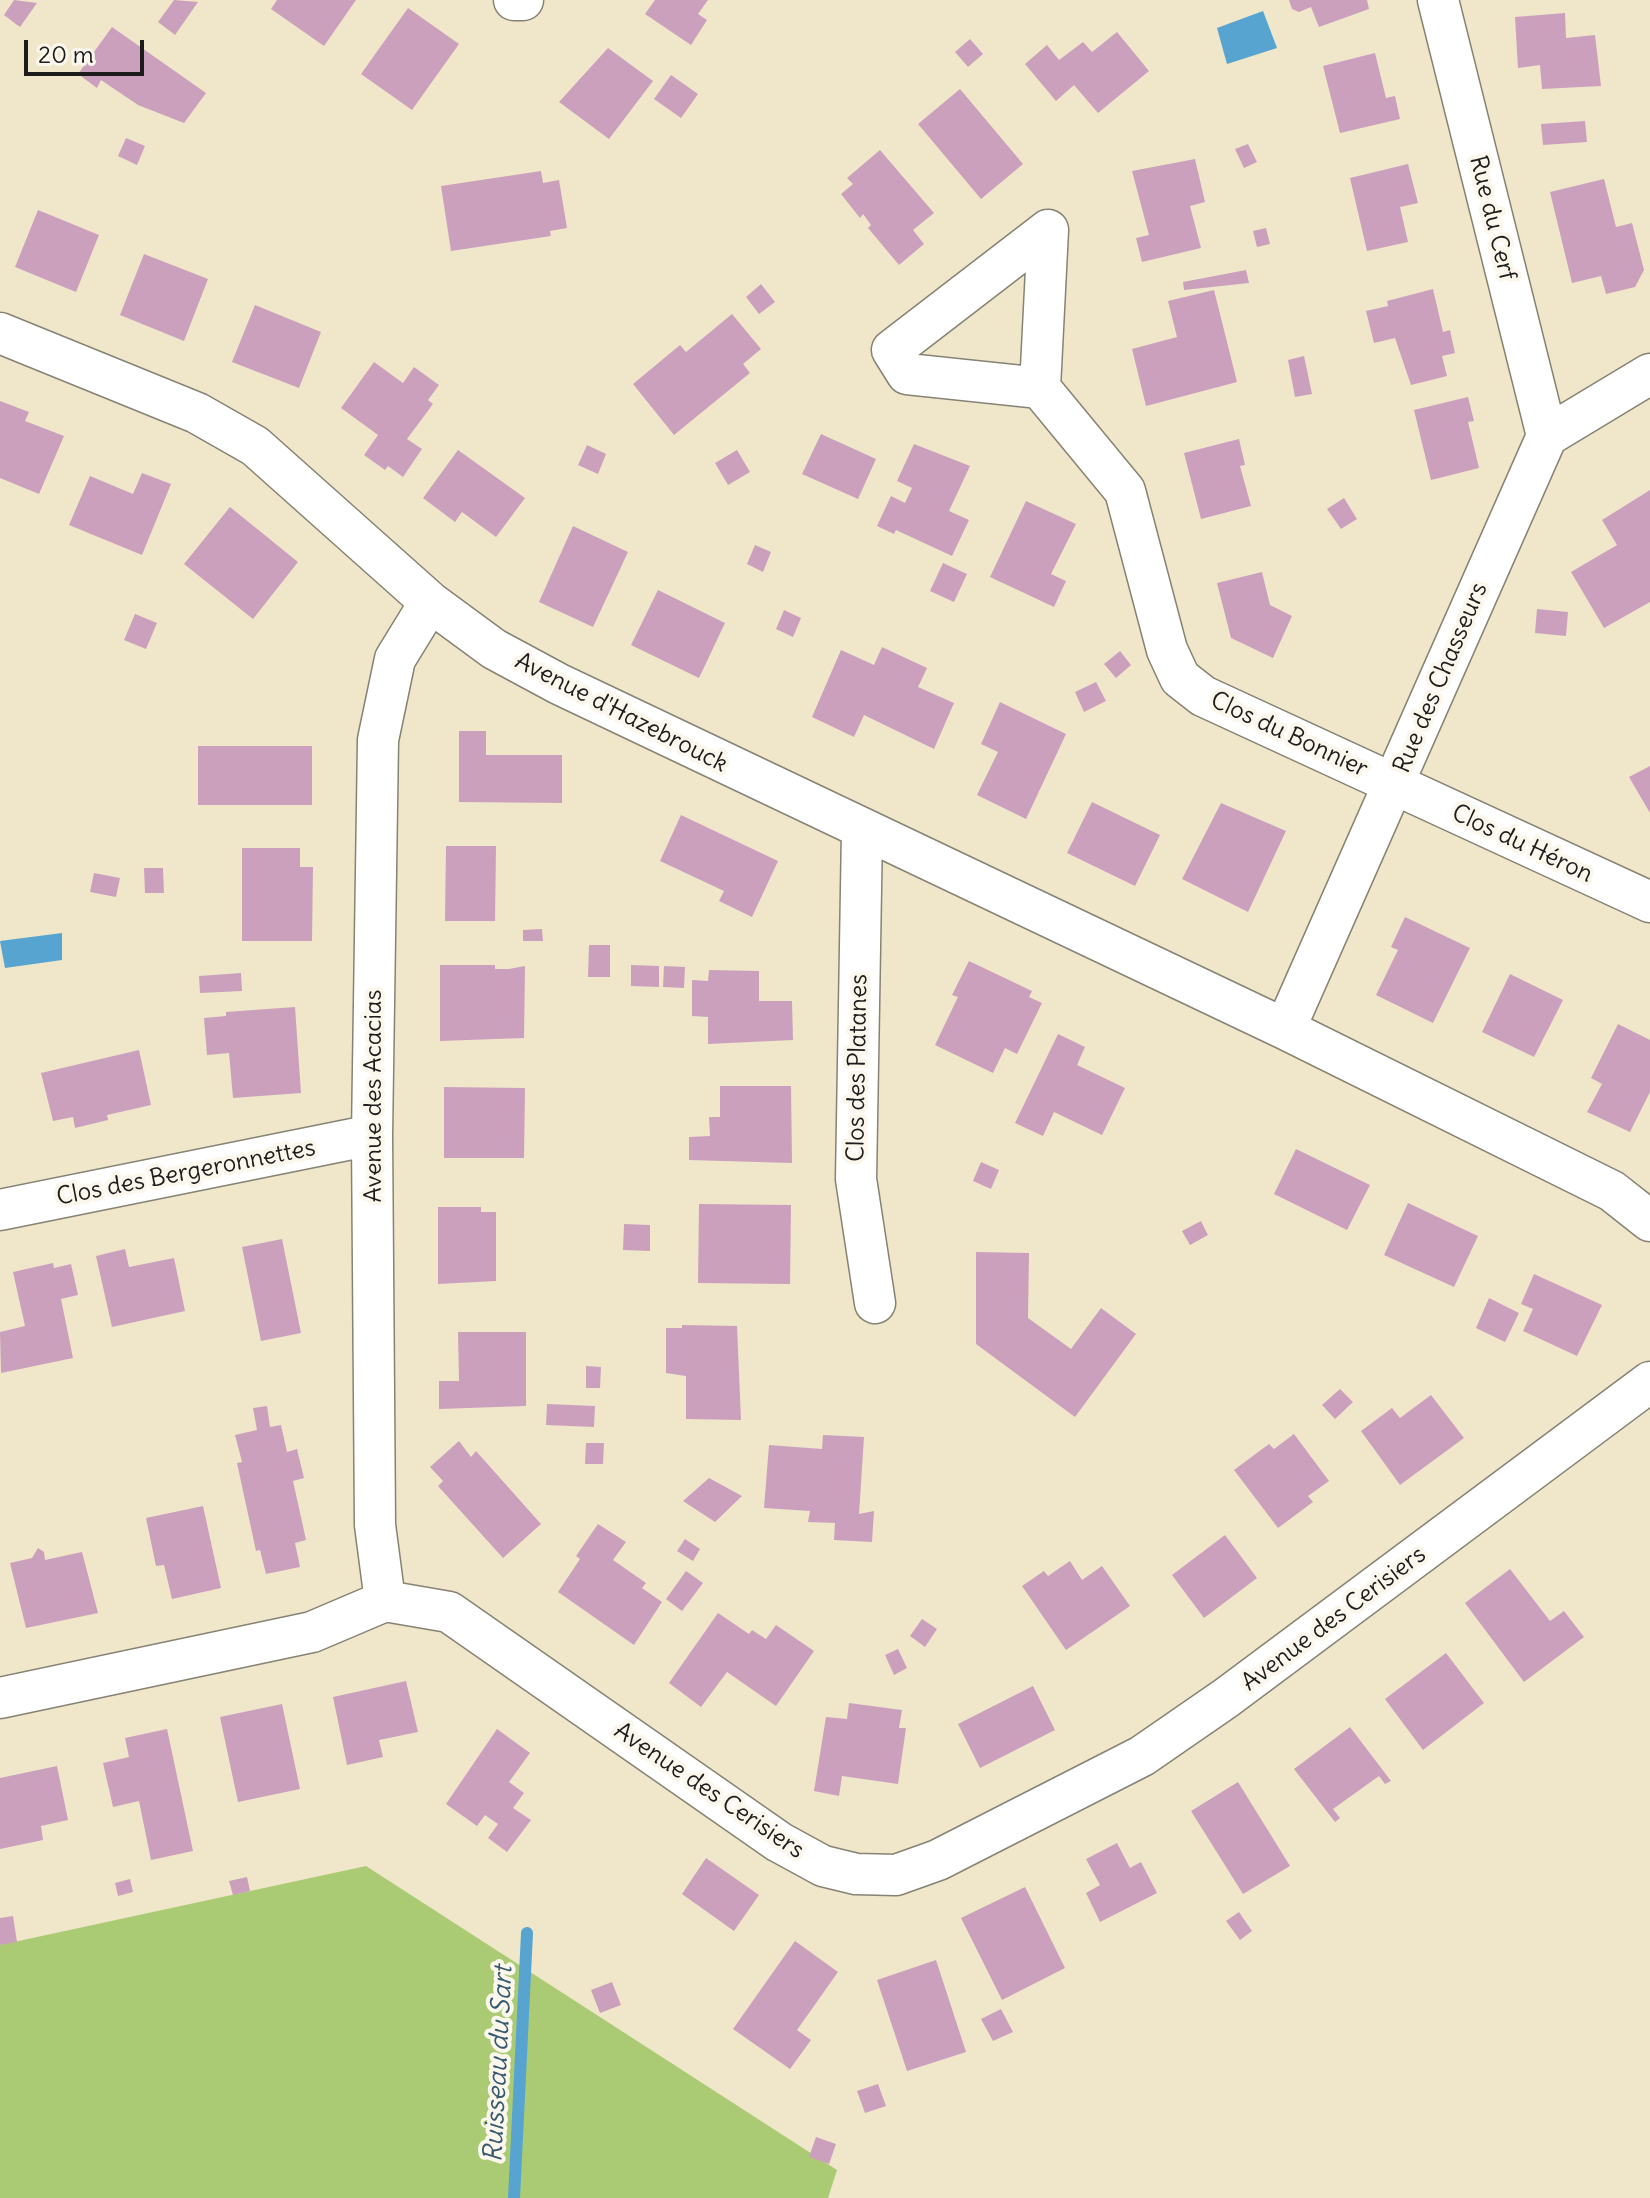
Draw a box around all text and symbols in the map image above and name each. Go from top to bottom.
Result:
scale bar [28,24,148,74]
text: 20 m [38,39,94,69]
street label: Rue du Cerf [1463,153,1521,283]
street label: Rue des Chasseurs [1388,578,1494,778]
street label: Avenue d'Hazebrouck [510,647,732,779]
street label: Clos du Bonnier [1206,686,1372,784]
street label: Clos du Héron [1447,799,1597,889]
street label: Clos des Platanes [842,974,874,1162]
street label: Avenue des Acacias [360,990,388,1202]
street label: Clos des Bergeronnettes [54,1134,318,1212]
street label: Avenue des Cerisiers [1236,1540,1432,1698]
street label: Avenue des Cerisiers [609,1717,809,1865]
water label: Ruisseau du Sart [478,1965,520,2163]

